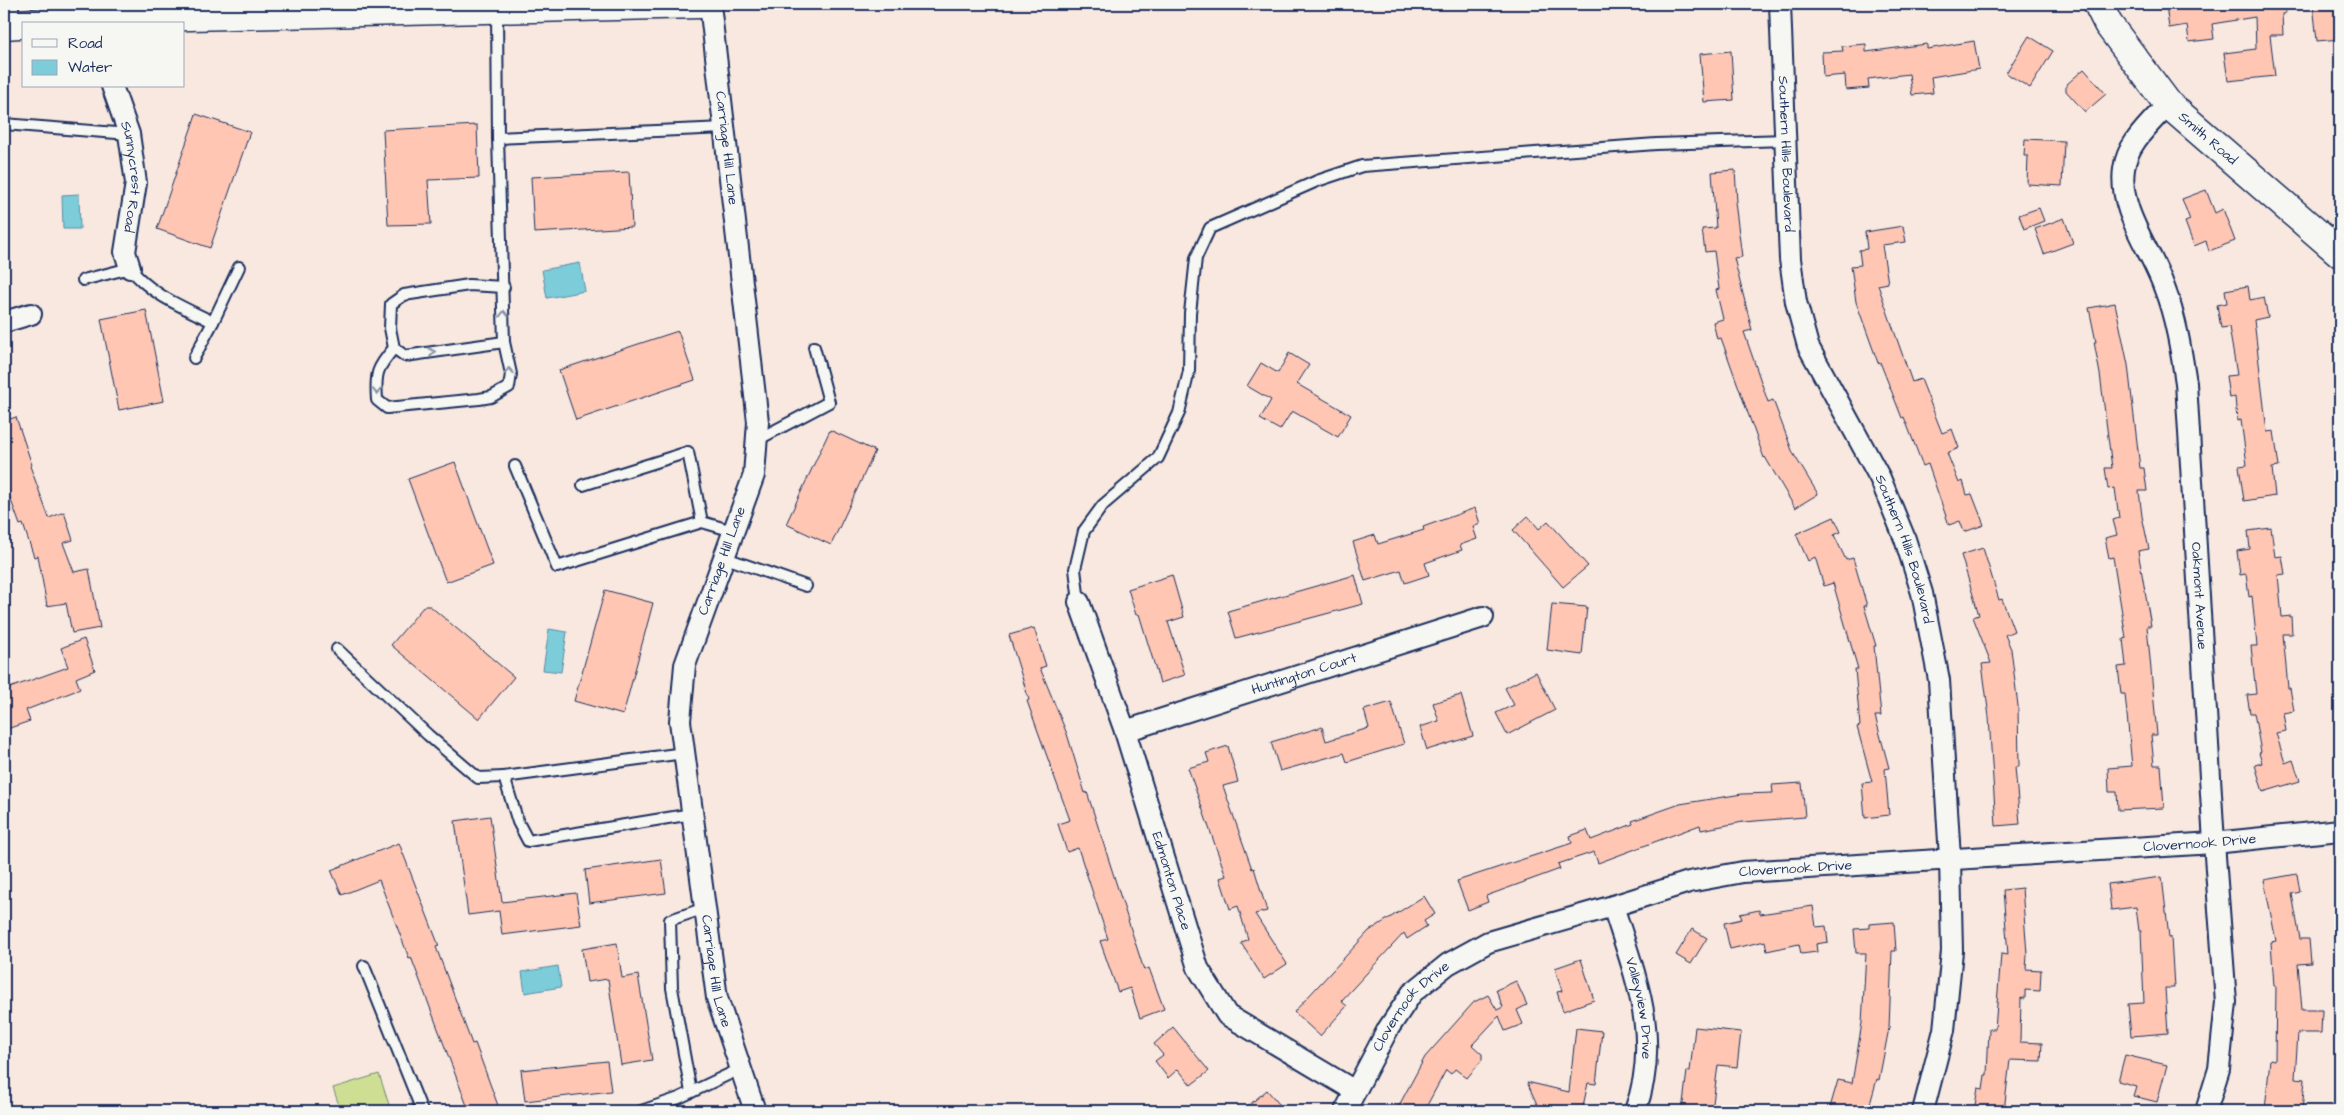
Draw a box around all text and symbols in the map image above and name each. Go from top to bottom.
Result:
legend [22,22,185,88]
text: Road [68,33,103,54]
text: Water [68,57,112,78]
street label: Southern Hills Boulevard [1773,75,1799,232]
street label: Carriage Hill Lane [710,90,743,206]
street label: Smith Road [2174,107,2242,170]
street label: Sunnycrest Road [115,118,146,234]
one-way arrow [499,310,509,318]
one-way arrow [428,347,436,358]
one-way arrow [504,367,515,375]
one-way arrow [371,387,382,395]
street label: Southern Hills Boulevard [1870,472,1938,625]
street label: Carriage Hill Lane [693,504,751,618]
street label: Oakmont Avenue [2186,541,2212,651]
street label: Huntington Court [1249,648,1359,700]
street label: Edmonton Place [1147,829,1196,933]
street label: Clovernook Drive [2143,829,2258,857]
street label: Clovernook Drive [1738,855,1853,882]
street label: Carriage Hill Lane [696,914,736,1030]
street label: Valleyview Drive [1620,955,1656,1060]
street label: Clovernook Drive [1368,956,1454,1055]

